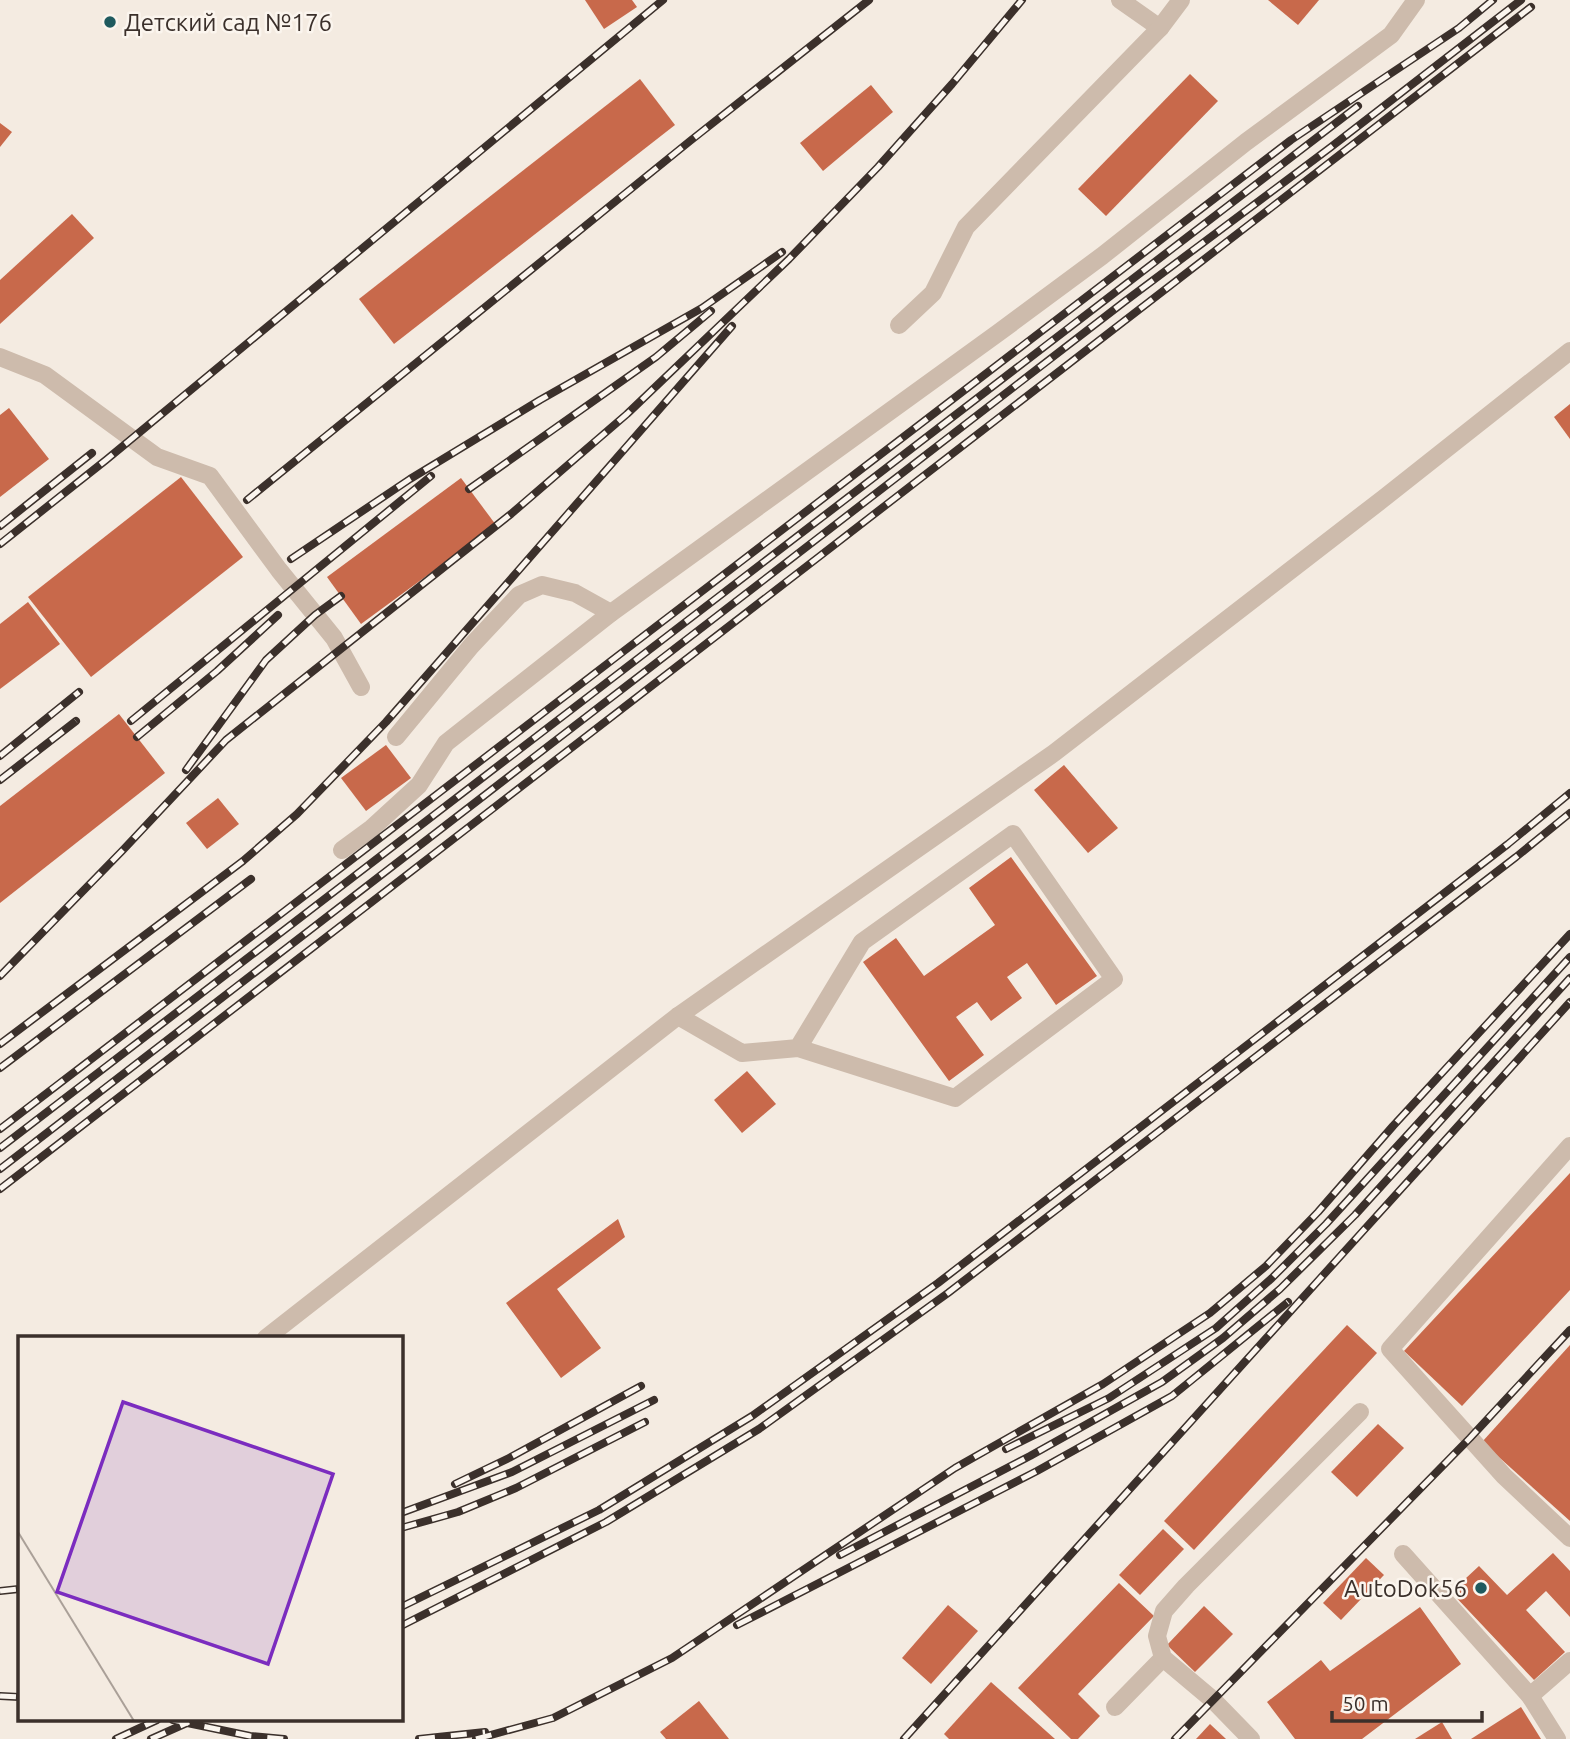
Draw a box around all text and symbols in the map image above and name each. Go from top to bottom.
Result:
place label: Детский сад №176 [124,9,332,36]
marker: Детский сад №176 [102,14,118,30]
inset map [18,1336,402,1722]
place label: AutoDok56 [1344,1575,1467,1602]
marker: AutoDok56 [1473,1580,1489,1596]
scale bar [1332,1680,1482,1724]
text: 50 m [1342,1691,1389,1715]

